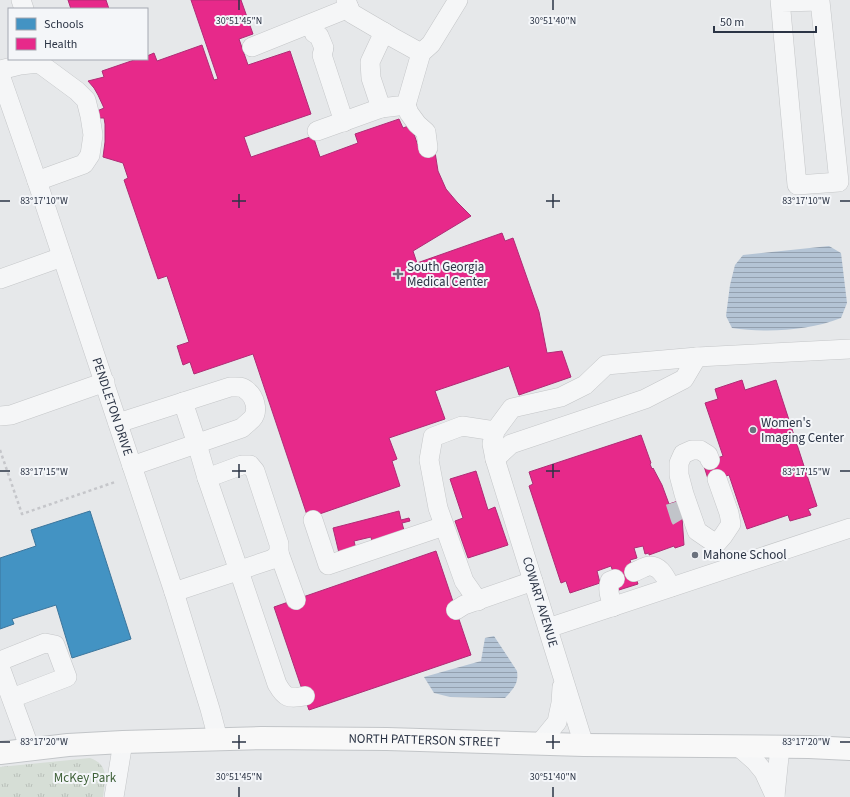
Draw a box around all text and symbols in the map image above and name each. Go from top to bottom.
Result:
legend [8,8,148,60]
scale bar [714,8,816,34]
text: 30°51'45"N [216,14,262,28]
text: 30°51'40"N [530,14,576,28]
text: 50 m [720,14,744,31]
text: Schools [44,16,84,33]
text: Health [44,36,77,53]
text: 83°17'10"W [20,194,68,208]
text: 83°17'10"W [782,194,830,208]
place label: South Georgia Medical Center [407,258,488,291]
marker: South Georgia Medical Center [392,268,404,280]
street label: PENDLETON DRIVE [87,355,137,458]
place label: Women's Imaging Center [761,414,844,447]
marker: Women's Imaging Center [748,425,758,435]
text: 83°17'15"W [20,465,68,479]
text: 83°17'15"W [782,465,830,479]
place label: Mahone School [703,546,787,564]
marker: Mahone School [690,550,700,560]
street label: COWART AVENUE [518,555,562,650]
street label: NORTH PATTERSON STREET [348,730,501,751]
text: 83°17'20"W [20,735,68,749]
text: 83°17'20"W [782,735,830,749]
park label: McKey Park [54,769,117,787]
text: 30°51'45"N [216,770,262,784]
text: 30°51'40"N [530,770,576,784]

